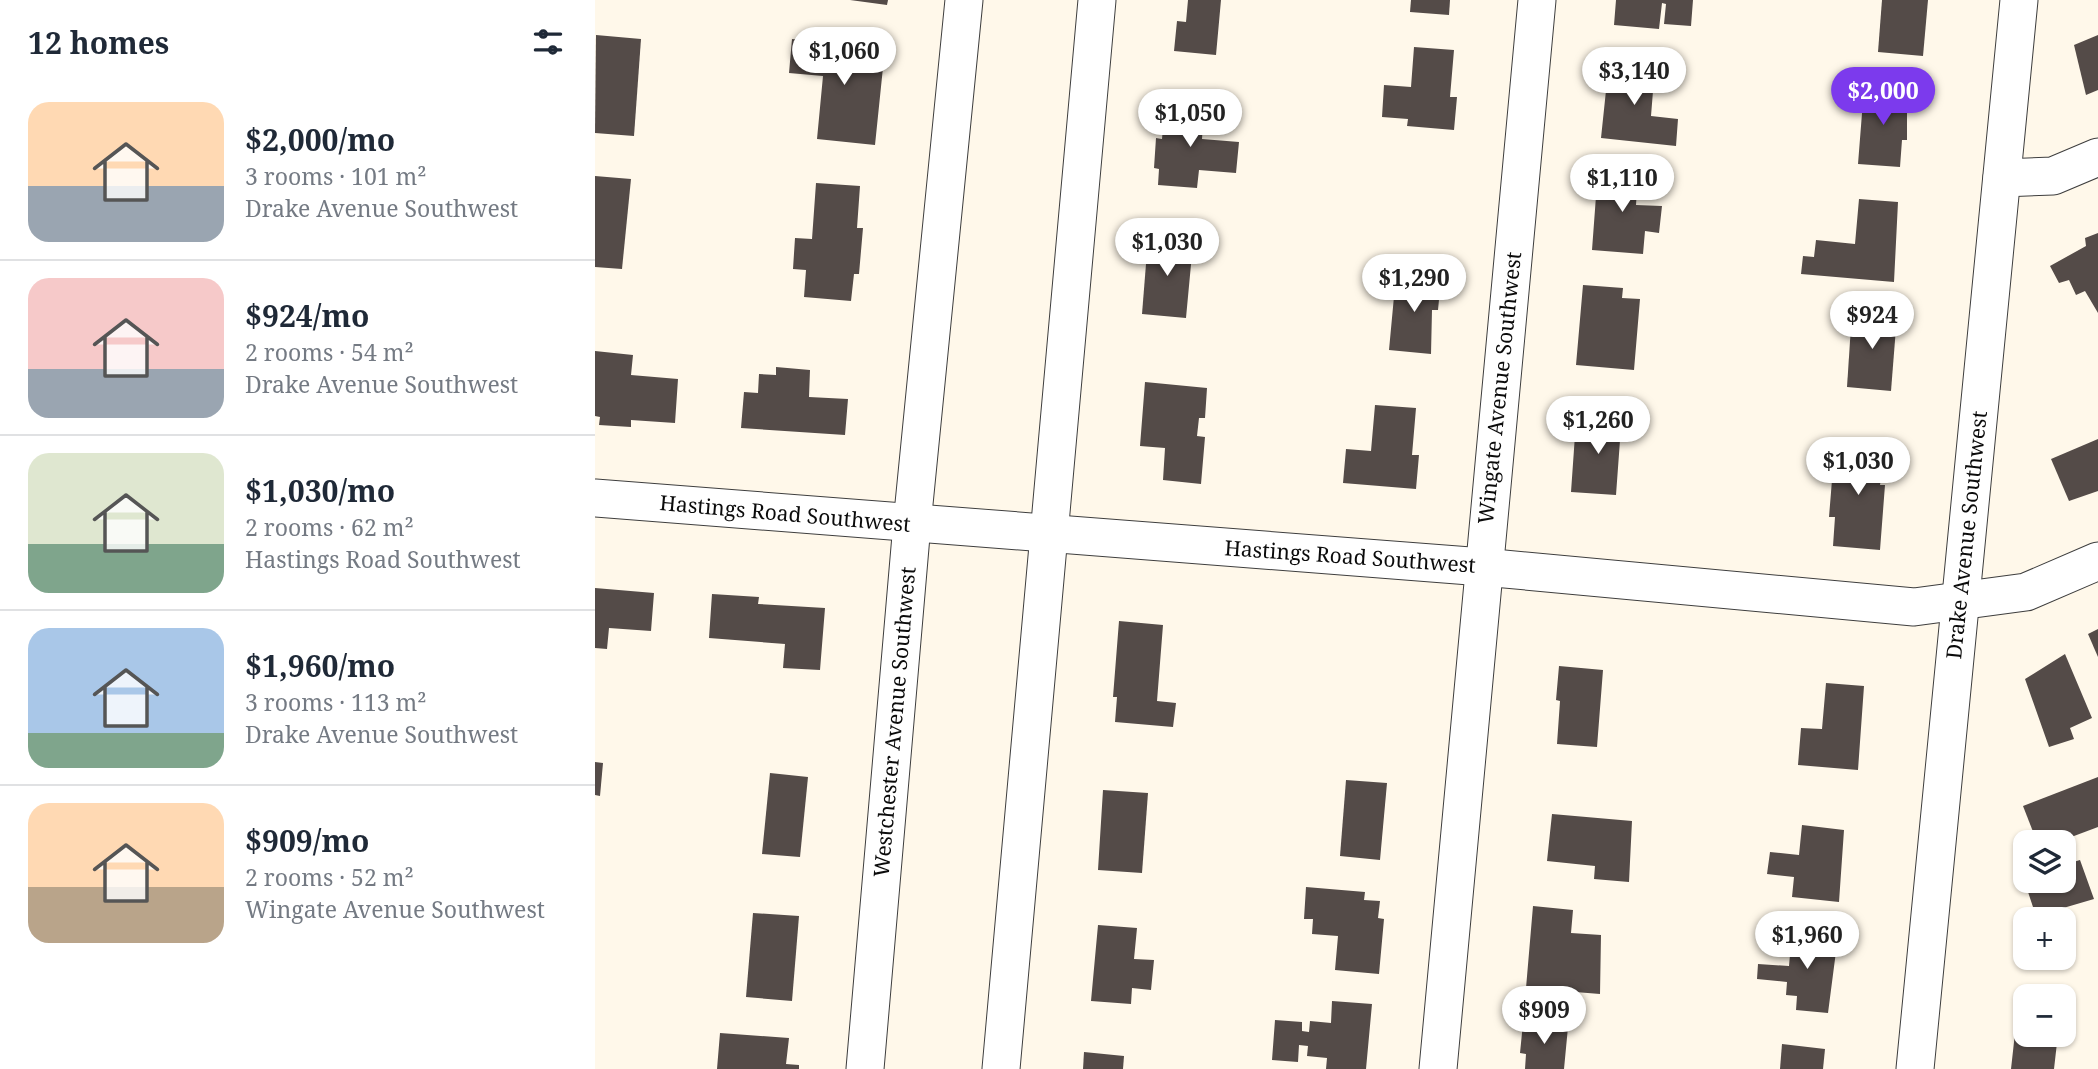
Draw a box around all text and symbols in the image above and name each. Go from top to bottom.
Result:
text: 12 homes [28,22,169,63]
icon: filters [529,23,567,61]
pin: $1,060 [787,28,901,87]
text: $1,060 [808,34,880,66]
pin: $3,140 [1577,48,1691,107]
text: $3,140 [1598,54,1670,86]
pin: $2,000 [1826,68,1940,127]
text: $2,000 [1847,74,1919,106]
pin: $1,050 [1133,90,1247,149]
text: $1,050 [1154,96,1226,128]
text: $2,000/mo [245,119,395,160]
icon: home [84,130,168,214]
pin: $1,110 [1565,154,1679,214]
text: 3 rooms · 101 m² [245,160,427,192]
text: $1,110 [1586,161,1658,193]
text: Drake Avenue Southwest [245,192,518,224]
pin: $1,030 [1110,218,1224,278]
text: $1,030 [1131,225,1203,257]
street label: Wingate Avenue Southwest [1471,250,1527,525]
pin: $1,290 [1357,254,1471,314]
text: $1,290 [1378,261,1450,293]
pin: $924 [1831,292,1913,351]
text: $924/mo [245,295,369,336]
text: $924 [1846,298,1898,330]
icon: home [84,306,168,390]
text: 2 rooms · 54 m² [245,336,414,368]
text: Drake Avenue Southwest [245,368,518,400]
pin: $1,260 [1541,396,1655,456]
text: $1,260 [1562,403,1634,435]
street label: Drake Avenue Southwest [1939,409,1993,660]
pin: $1,030 [1801,438,1915,497]
text: $1,030 [1822,444,1894,476]
text: $1,030/mo [245,470,395,511]
icon: home [84,481,168,565]
street label: Hastings Road Southwest [658,488,912,538]
text: 2 rooms · 62 m² [245,511,414,543]
street label: Hastings Road Southwest [1224,533,1477,579]
text: Hastings Road Southwest [245,543,521,575]
street label: Westchester Avenue Southwest [866,566,922,878]
text: $1,960/mo [245,645,395,686]
icon: home [84,656,168,740]
text: 3 rooms · 113 m² [245,686,427,718]
text: Drake Avenue Southwest [245,718,518,750]
text: $909/mo [245,820,369,861]
map controls [2013,830,2076,1047]
button: layers [2013,830,2076,893]
icon: home [84,831,168,915]
text: 2 rooms · 52 m² [245,861,414,893]
text: Wingate Avenue Southwest [245,893,545,925]
button: + [2013,907,2076,970]
pin: $1,960 [1750,912,1864,971]
text: $1,960 [1771,918,1843,950]
button: − [2013,984,2076,1047]
pin: $909 [1503,986,1585,1046]
text: $909 [1518,993,1570,1025]

